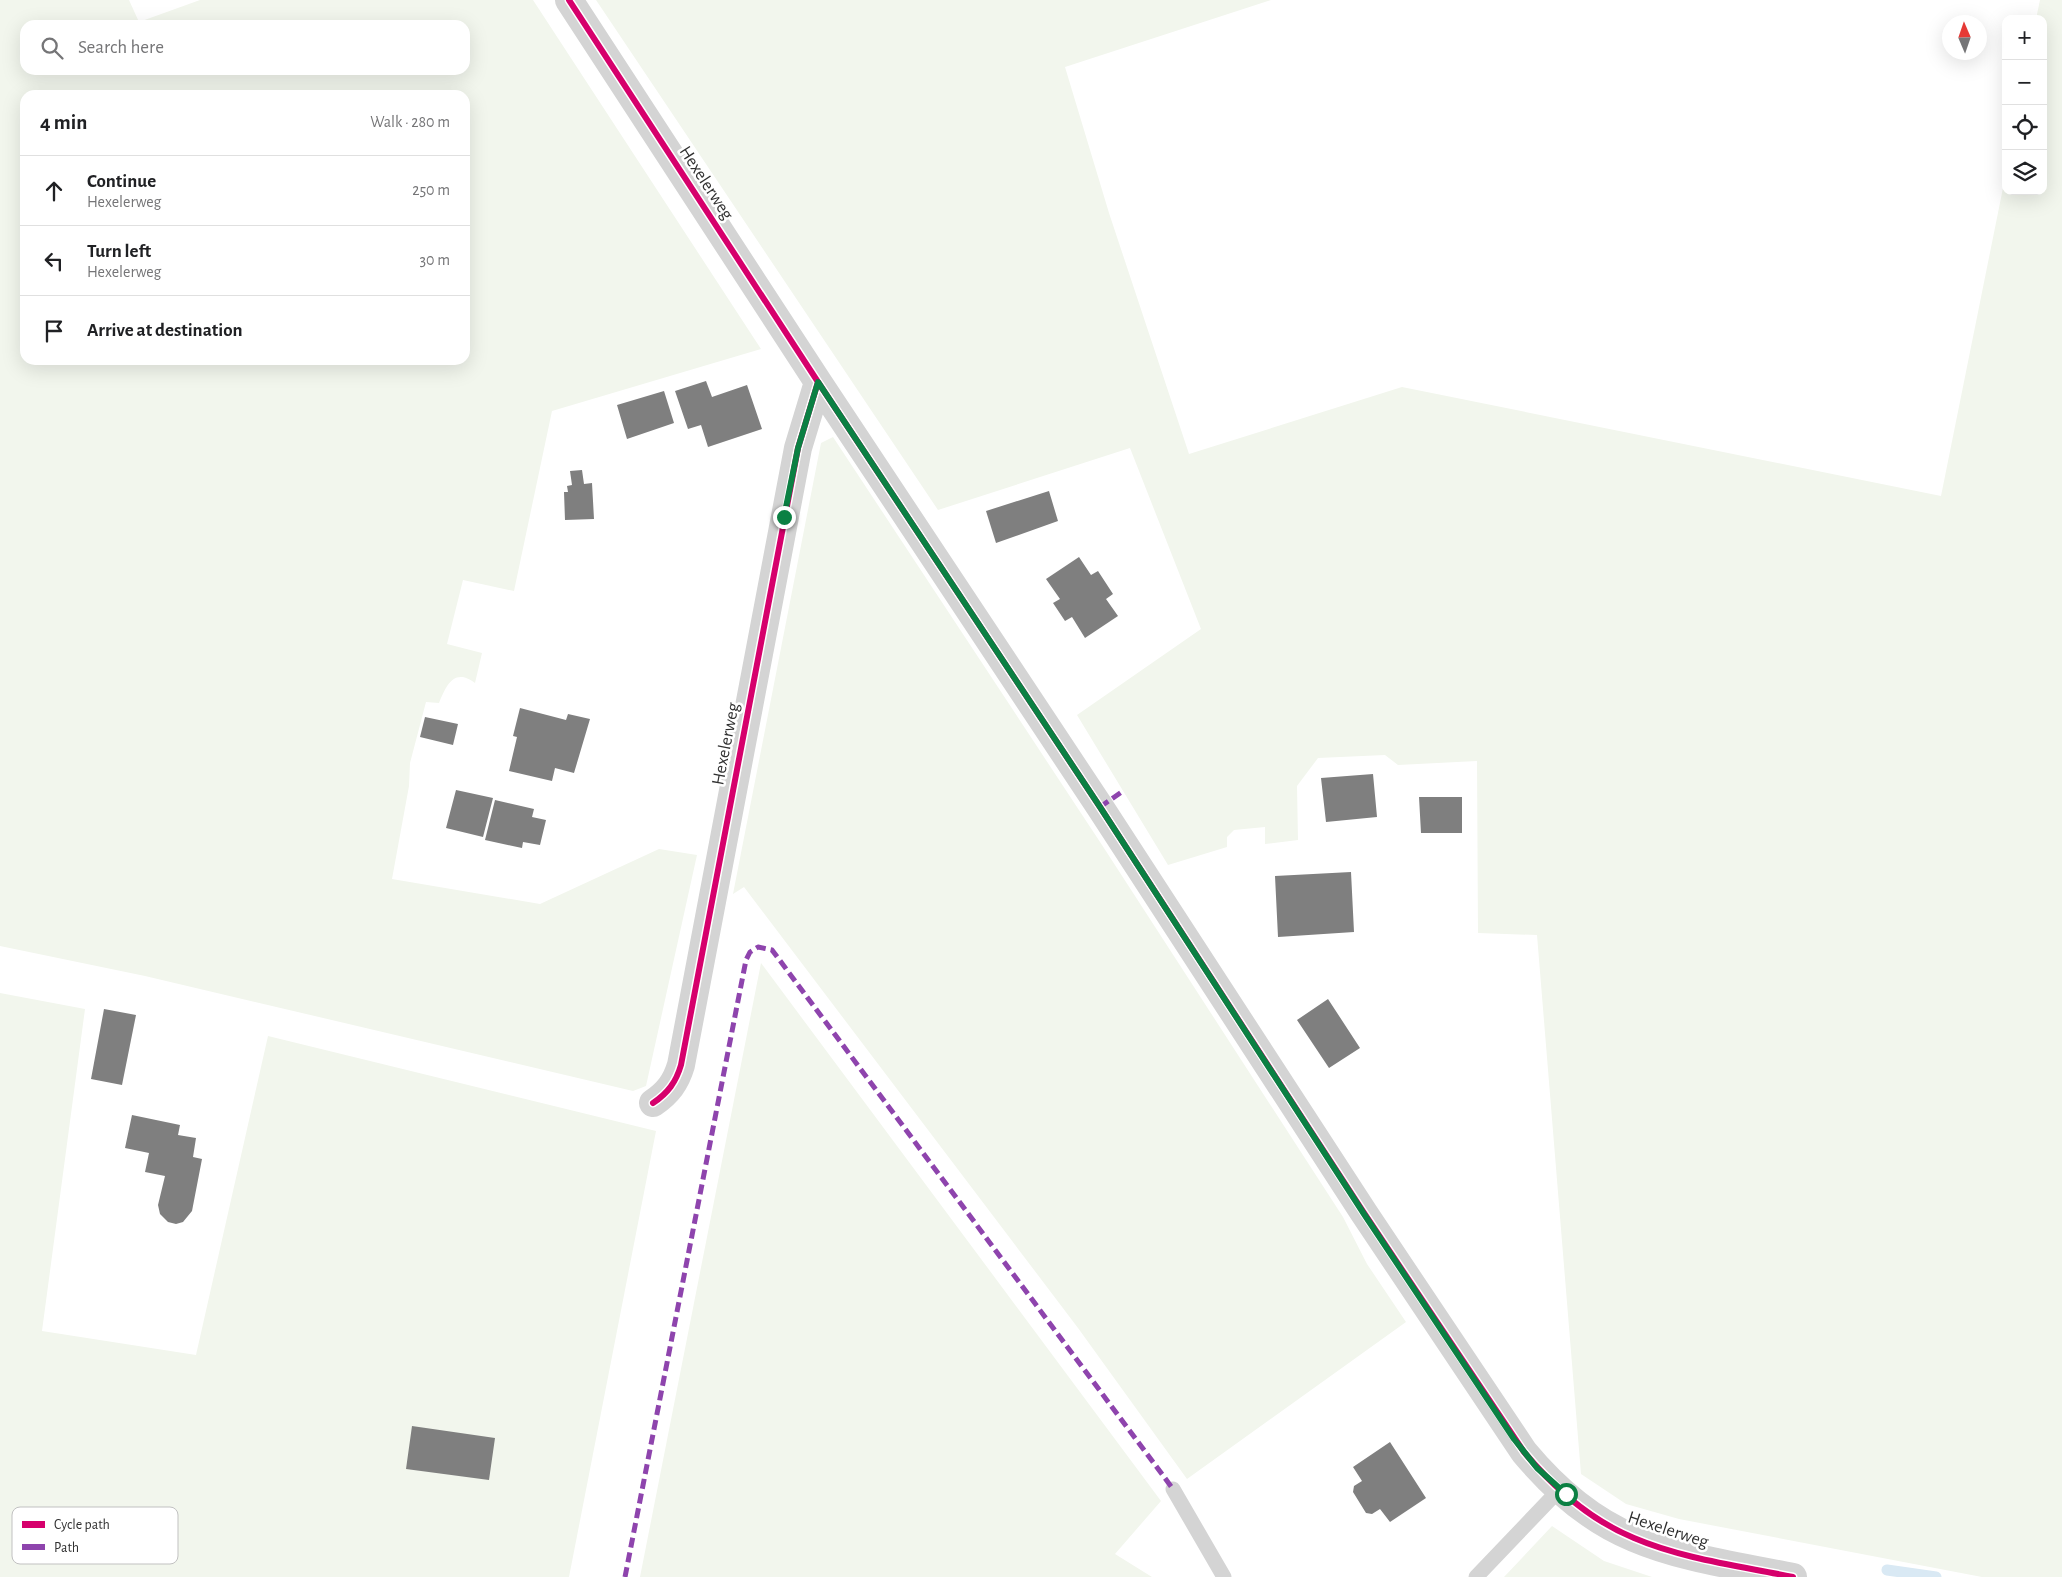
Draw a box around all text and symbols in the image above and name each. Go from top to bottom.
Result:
north arrow [1942,15,1987,60]
map controls [2002,15,2047,195]
button: + [2002,15,2047,60]
search box [20,20,470,75]
icon: search [38,34,66,62]
text: Search here [78,38,164,57]
button: − [2002,60,2047,105]
button: locate [2002,105,2047,150]
text: 4 min [40,112,87,133]
text: Walk · 280 m [370,114,450,130]
street label: Hexelerweg [676,143,736,223]
button: layers [2002,150,2047,195]
text: Continue [87,172,156,191]
icon: ahead [40,177,68,205]
text: 250 m [412,182,450,198]
text: Hexelerweg [87,194,161,210]
text: Turn left [87,242,151,261]
icon: left [40,247,68,275]
text: 30 m [420,252,450,268]
text: Hexelerweg [87,264,161,280]
icon: arrive [40,317,68,345]
text: Arrive at destination [87,321,243,340]
route end [773,506,796,529]
street label: Hexelerweg [709,701,743,787]
route start [1555,1483,1578,1506]
legend [12,1507,178,1564]
street label: Hexelerweg [1625,1509,1711,1552]
text: Cycle path [54,1518,110,1532]
text: Path [54,1541,79,1555]

